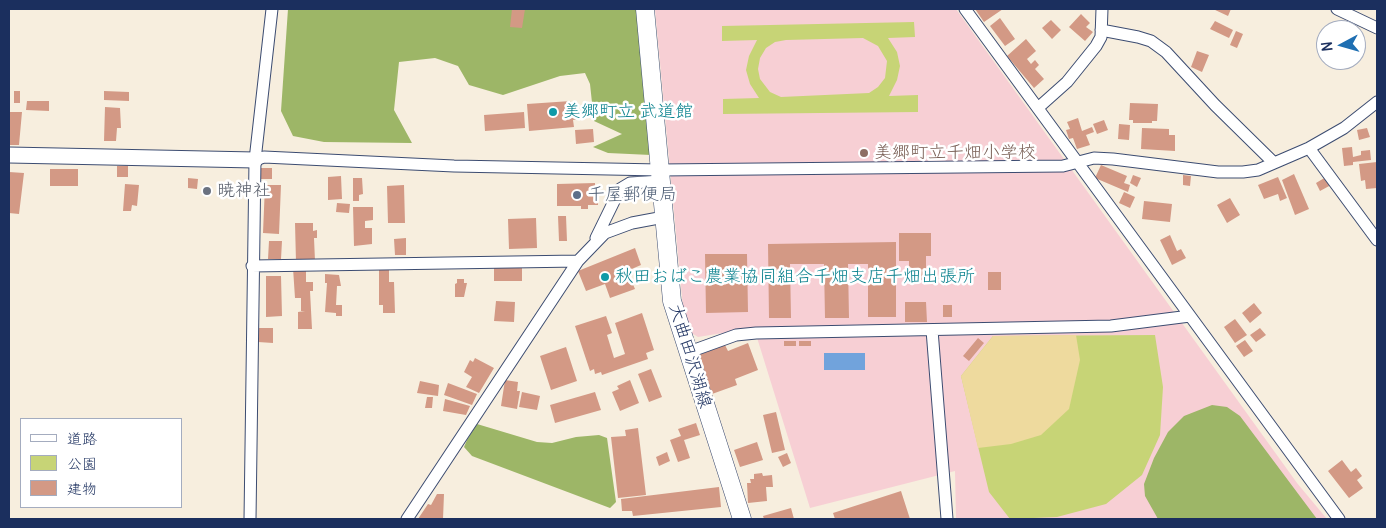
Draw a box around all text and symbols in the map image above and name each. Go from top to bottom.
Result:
north arrow [1316,20,1366,70]
text: N [1318,41,1337,52]
place label: 美郷町立 武道館 [563,101,693,123]
marker: 美郷町立 武道館 [547,106,559,118]
place label: 美郷町立千畑小学校 [874,142,1036,164]
marker: 美郷町立千畑小学校 [858,147,870,159]
place label: 暁神社 [217,180,271,202]
place label: 千屋郵便局 [587,184,677,206]
marker: 暁神社 [201,185,213,197]
marker: 千屋郵便局 [571,189,583,201]
place label: 秋田おばこ農業協同組合千畑支店千畑出張所 [615,266,975,288]
marker: 秋田おばこ農業協同組合千畑支店千畑出張所 [599,271,611,283]
street label: 大曲田沢湖線 [664,301,716,411]
legend [20,418,182,508]
text: 道路 [67,429,97,448]
text: 公園 [67,454,97,473]
text: 建物 [67,479,97,498]

